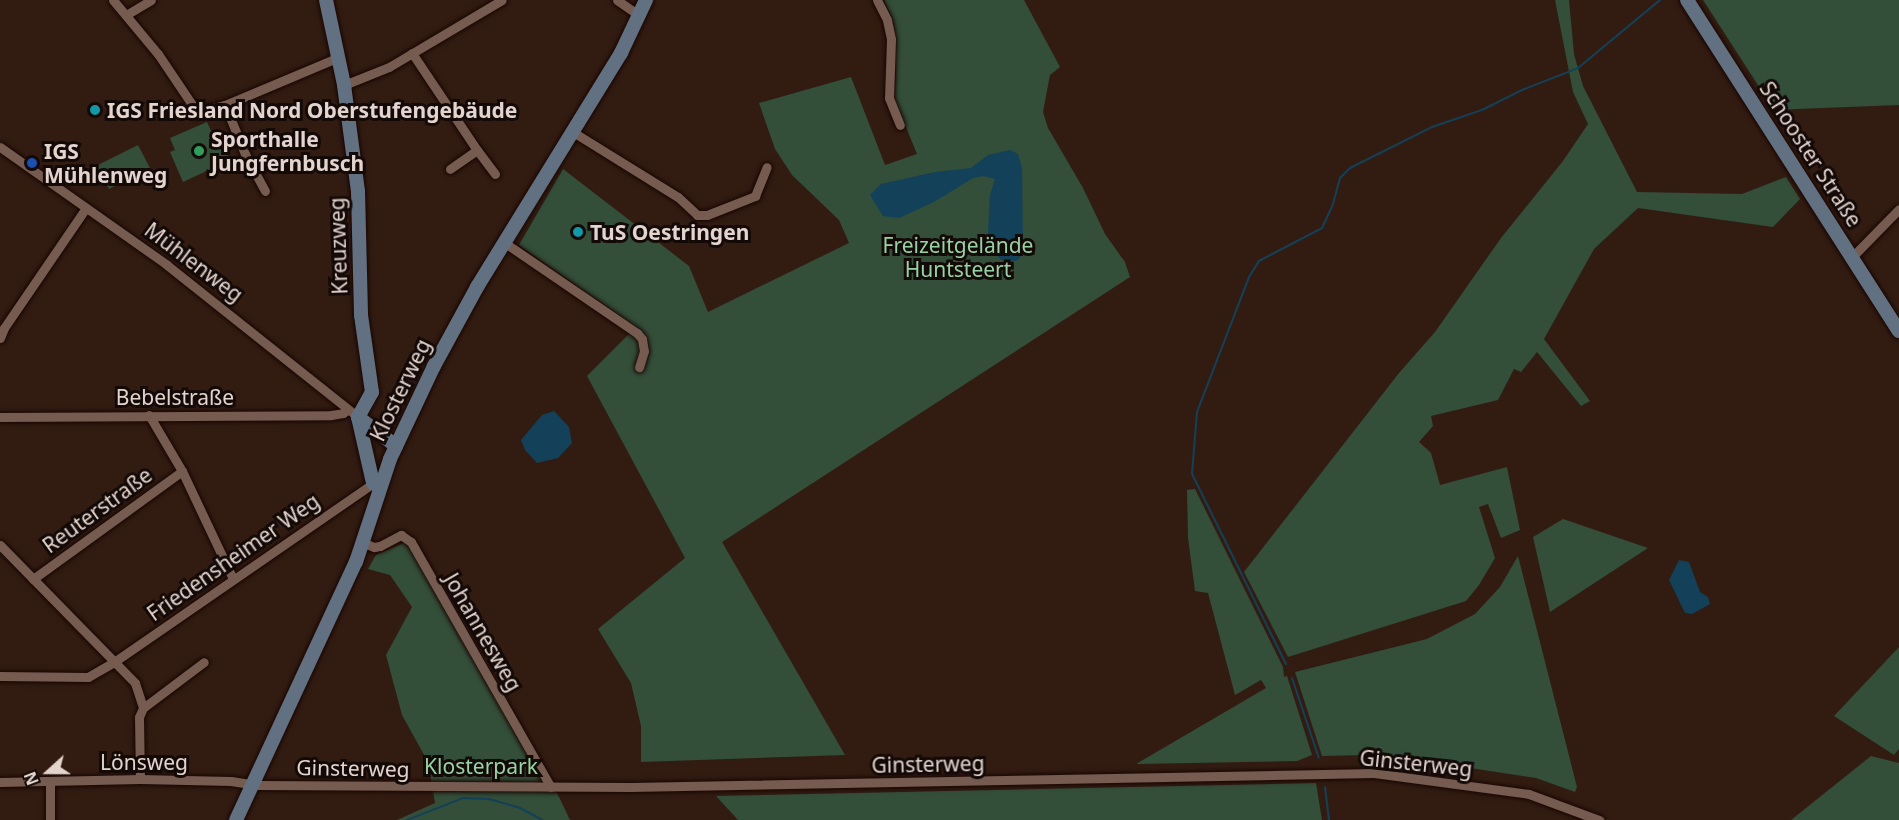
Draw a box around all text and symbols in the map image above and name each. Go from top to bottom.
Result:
street label: Schooster Straße [1755,77,1867,231]
place label: IGS Friesland Nord Oberstufengebäude [107,97,517,123]
marker: IGS Friesland Nord Oberstufengebäude [88,103,102,117]
place label: Sporthalle Jungfernbusch [211,126,364,176]
place label: IGS Mühlenweg [44,138,167,188]
marker: Sporthalle Jungfernbusch [192,144,206,158]
marker: IGS Mühlenweg [25,156,39,170]
street label: Kreuzweg [324,197,352,295]
street label: Mühlenweg [140,217,248,307]
place label: TuS Oestringen [590,219,749,245]
marker: TuS Oestringen [571,225,585,239]
park label: Freizeitgelände Huntsteert [883,232,1033,282]
street label: Klosterweg [364,335,436,445]
street label: Bebelstraße [116,384,234,410]
street label: Reuterstraße [38,462,156,558]
street label: Friedensheimer Weg [142,488,324,626]
street label: Johannesweg [439,568,527,696]
north arrow [18,742,78,802]
street label: Ginsterweg [1358,745,1474,781]
street label: Lönsweg [100,749,188,775]
street label: Ginsterweg [871,750,985,778]
park label: Klosterpark [424,753,538,779]
street label: Ginsterweg [296,754,410,782]
text: N [19,768,44,788]

